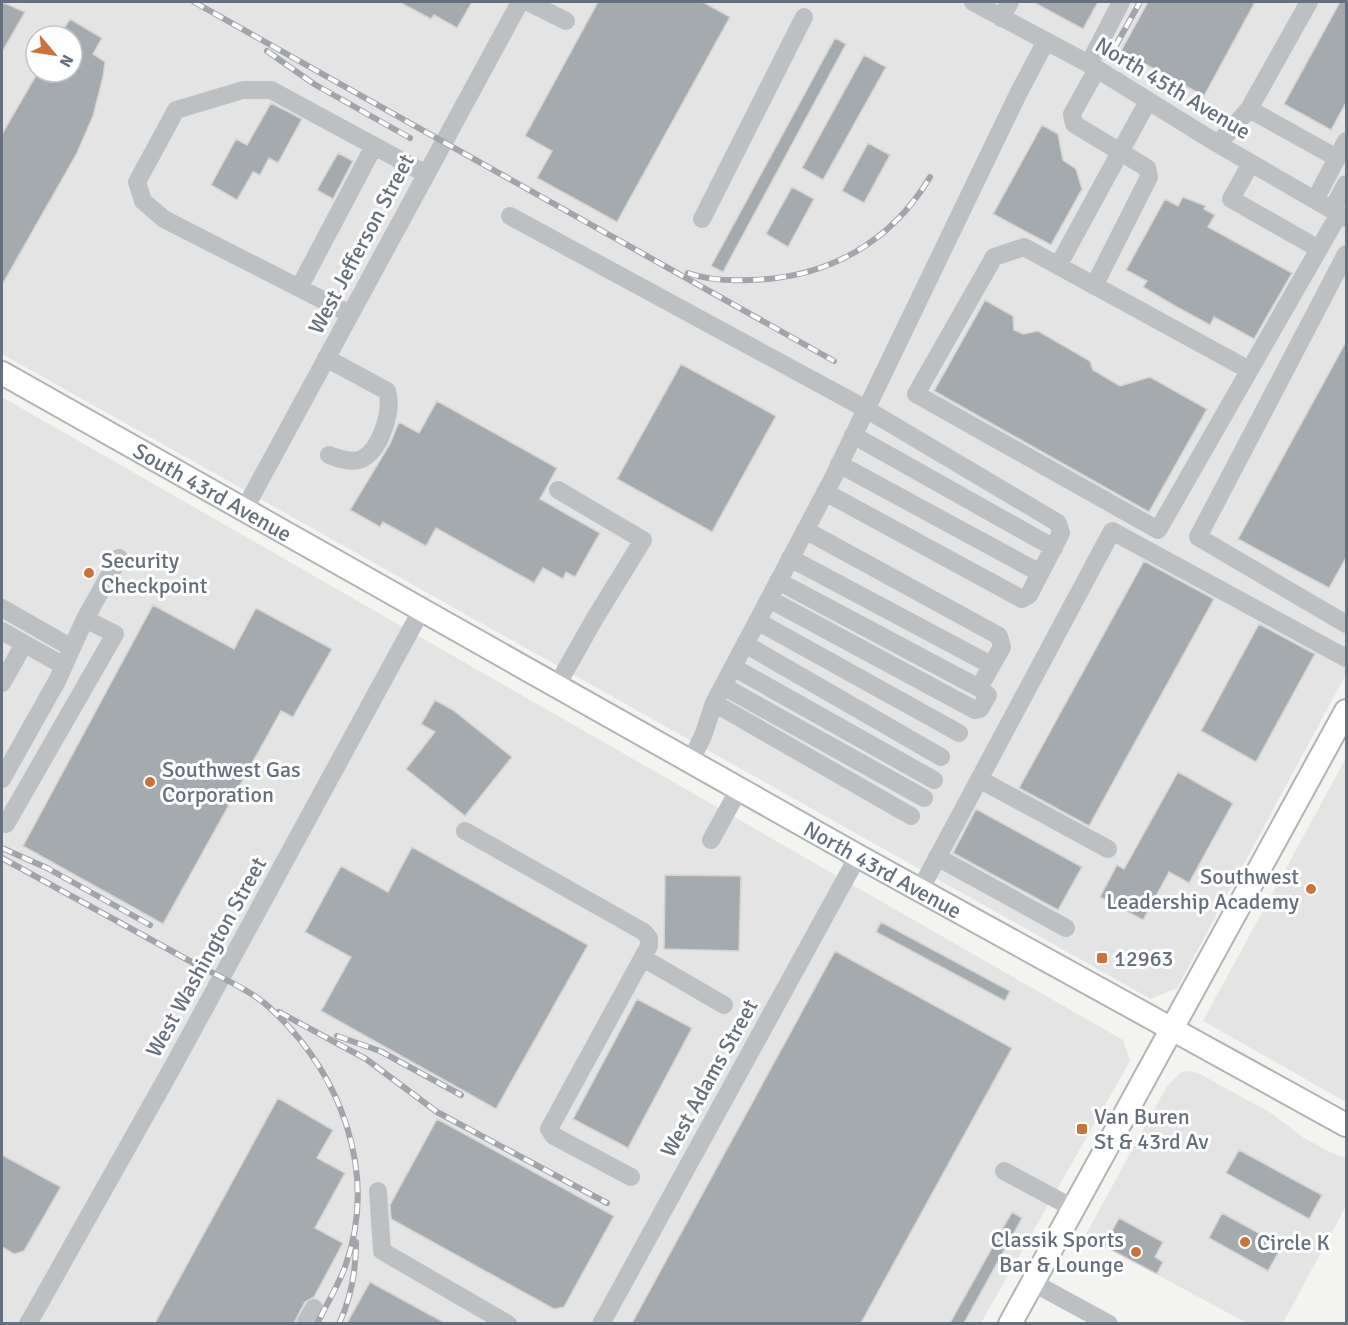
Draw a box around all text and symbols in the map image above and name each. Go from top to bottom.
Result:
north arrow [24,24,84,84]
street label: North 45th Avenue [1090,31,1256,145]
text: N [55,51,78,71]
street label: West Jefferson Street [302,149,420,339]
street label: South 43rd Avenue [129,437,297,547]
place label: Security Checkpoint [101,547,208,599]
marker: Security Checkpoint [82,566,96,580]
place label: Southwest Gas Corporation [162,756,301,808]
marker: Southwest Gas Corporation [143,775,157,789]
street label: North 43rd Avenue [799,815,966,924]
street label: West Washington Street [140,852,272,1062]
place label: Southwest Leadership Academy [1106,863,1300,915]
marker: Southwest Leadership Academy [1304,882,1318,896]
place label: 12963 [1114,945,1173,972]
marker: 12963 [1095,951,1109,965]
street label: West Adams Street [654,994,764,1162]
place label: Van Buren St & 43rd Av [1094,1103,1209,1155]
marker: Van Buren St & 43rd Av [1075,1122,1089,1136]
place label: Classik Sports Bar & Lounge [991,1226,1124,1278]
place label: Circle K [1257,1229,1330,1256]
marker: Circle K [1238,1235,1252,1249]
marker: Classik Sports Bar & Lounge [1129,1245,1143,1259]

